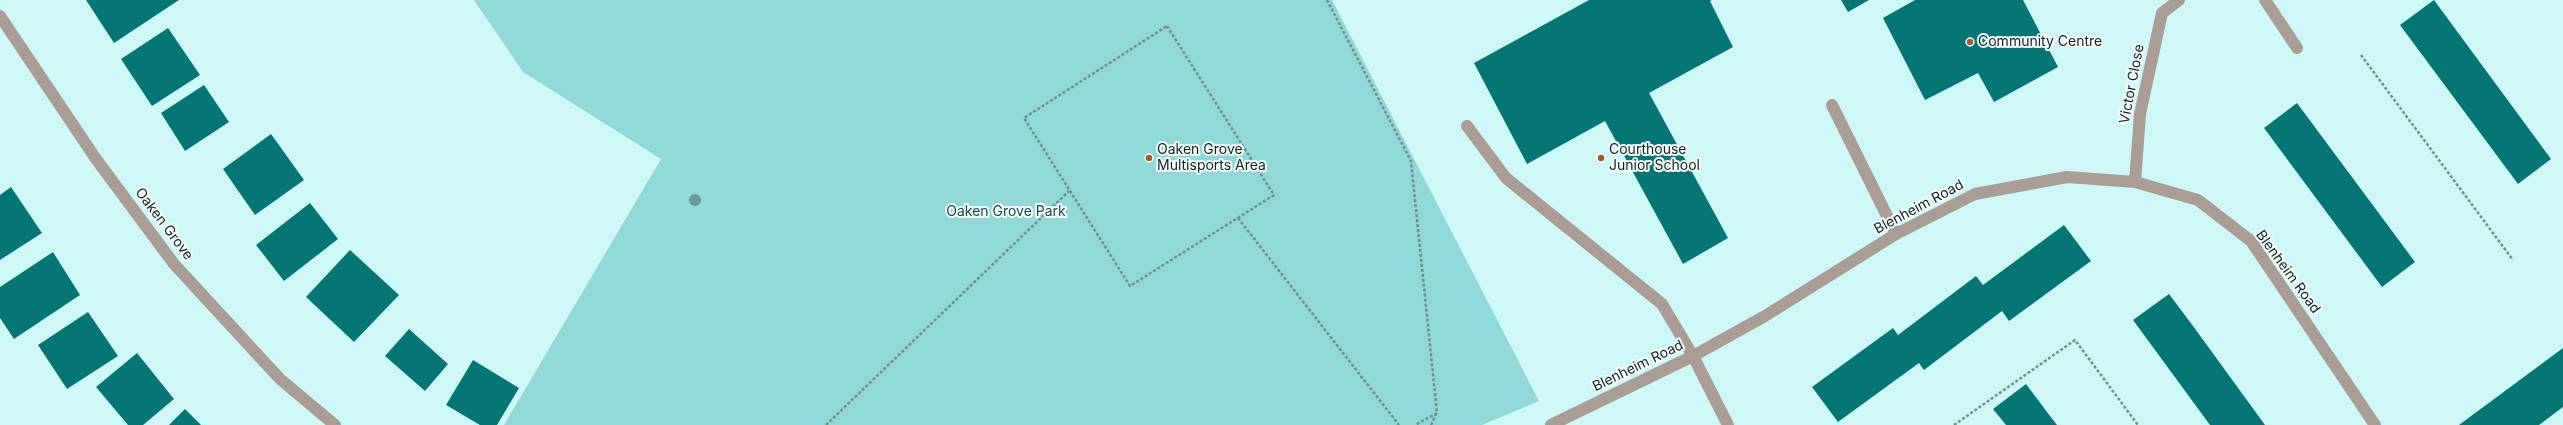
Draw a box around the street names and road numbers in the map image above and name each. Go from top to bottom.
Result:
street label: Victor Close [2116,43,2148,125]
street label: Blenheim Road [1871,176,1967,238]
street label: Oaken Grove [132,185,196,263]
street label: Blenheim Road [2252,227,2324,317]
street label: Blenheim Road [1590,337,1686,395]

